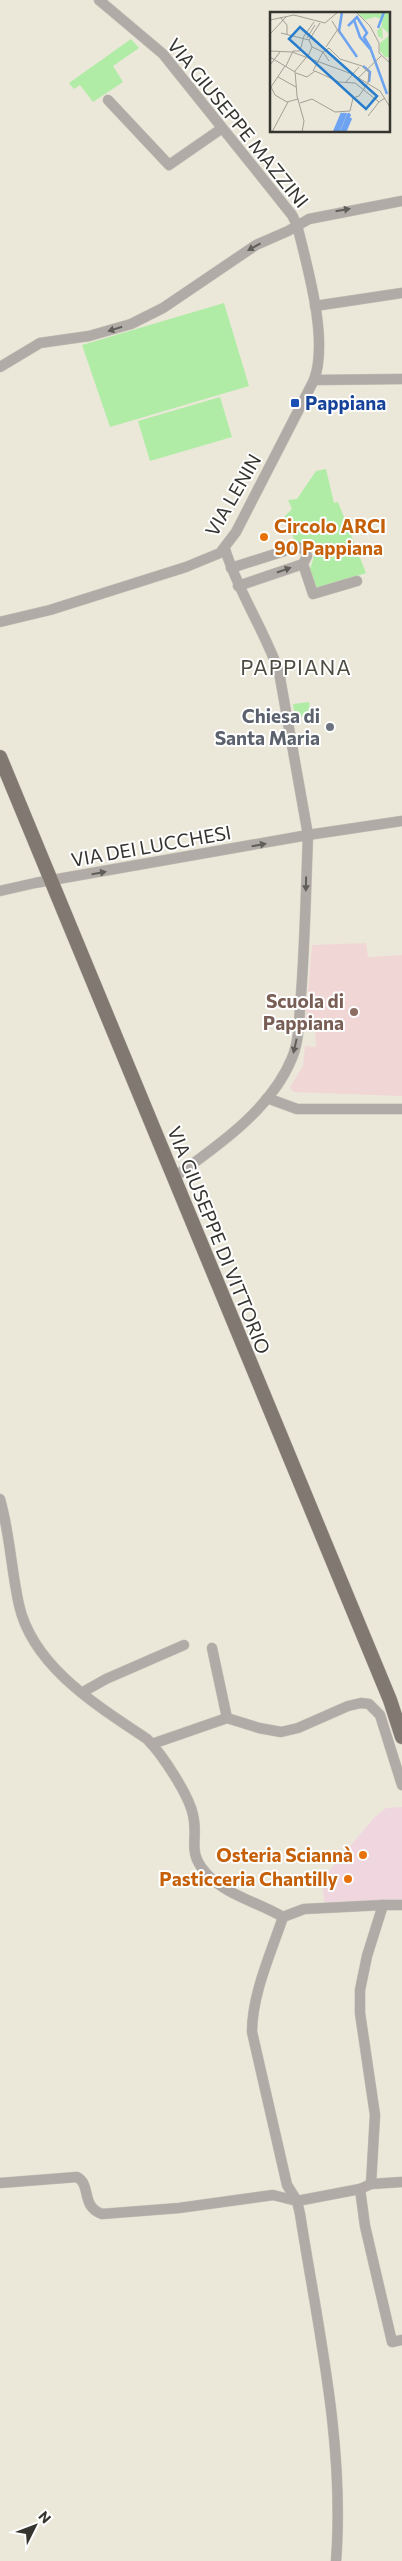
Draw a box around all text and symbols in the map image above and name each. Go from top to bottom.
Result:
inset map [270,12,390,132]
street label: VIA GIUSEPPE MAZZINI [163,33,314,212]
one-way arrow [336,206,352,214]
one-way arrow [247,243,261,251]
one-way arrow [107,326,122,334]
place label: Pappiana [305,391,386,414]
marker: Pappiana [289,397,301,409]
street label: VIA LENIN [200,449,265,540]
place label: Circolo ARCI 90 Pappiana [274,514,386,559]
marker: Circolo ARCI 90 Pappiana [258,531,270,543]
one-way arrow [277,566,292,574]
district label: PAPPIANA [240,654,352,679]
place label: Chiesa di Santa Maria [215,704,320,749]
marker: Chiesa di Santa Maria [324,721,336,733]
street label: VIA DEI LUCCHESI [69,820,233,871]
one-way arrow [252,841,268,849]
one-way arrow [92,868,108,876]
one-way arrow [302,876,310,892]
place label: Scuola di Pappiana [263,989,344,1034]
marker: Scuola di Pappiana [348,1006,360,1018]
one-way arrow [291,1038,299,1053]
street label: VIA GIUSEPPE DI VITTORIO [163,1123,276,1357]
place label: Osteria Sciannà [216,1843,353,1866]
marker: Osteria Sciannà [357,1849,369,1861]
place label: Pasticceria Chantilly [159,1867,339,1890]
marker: Pasticceria Chantilly [342,1873,354,1885]
north arrow [10,2501,60,2551]
text: N [35,2507,55,2527]

